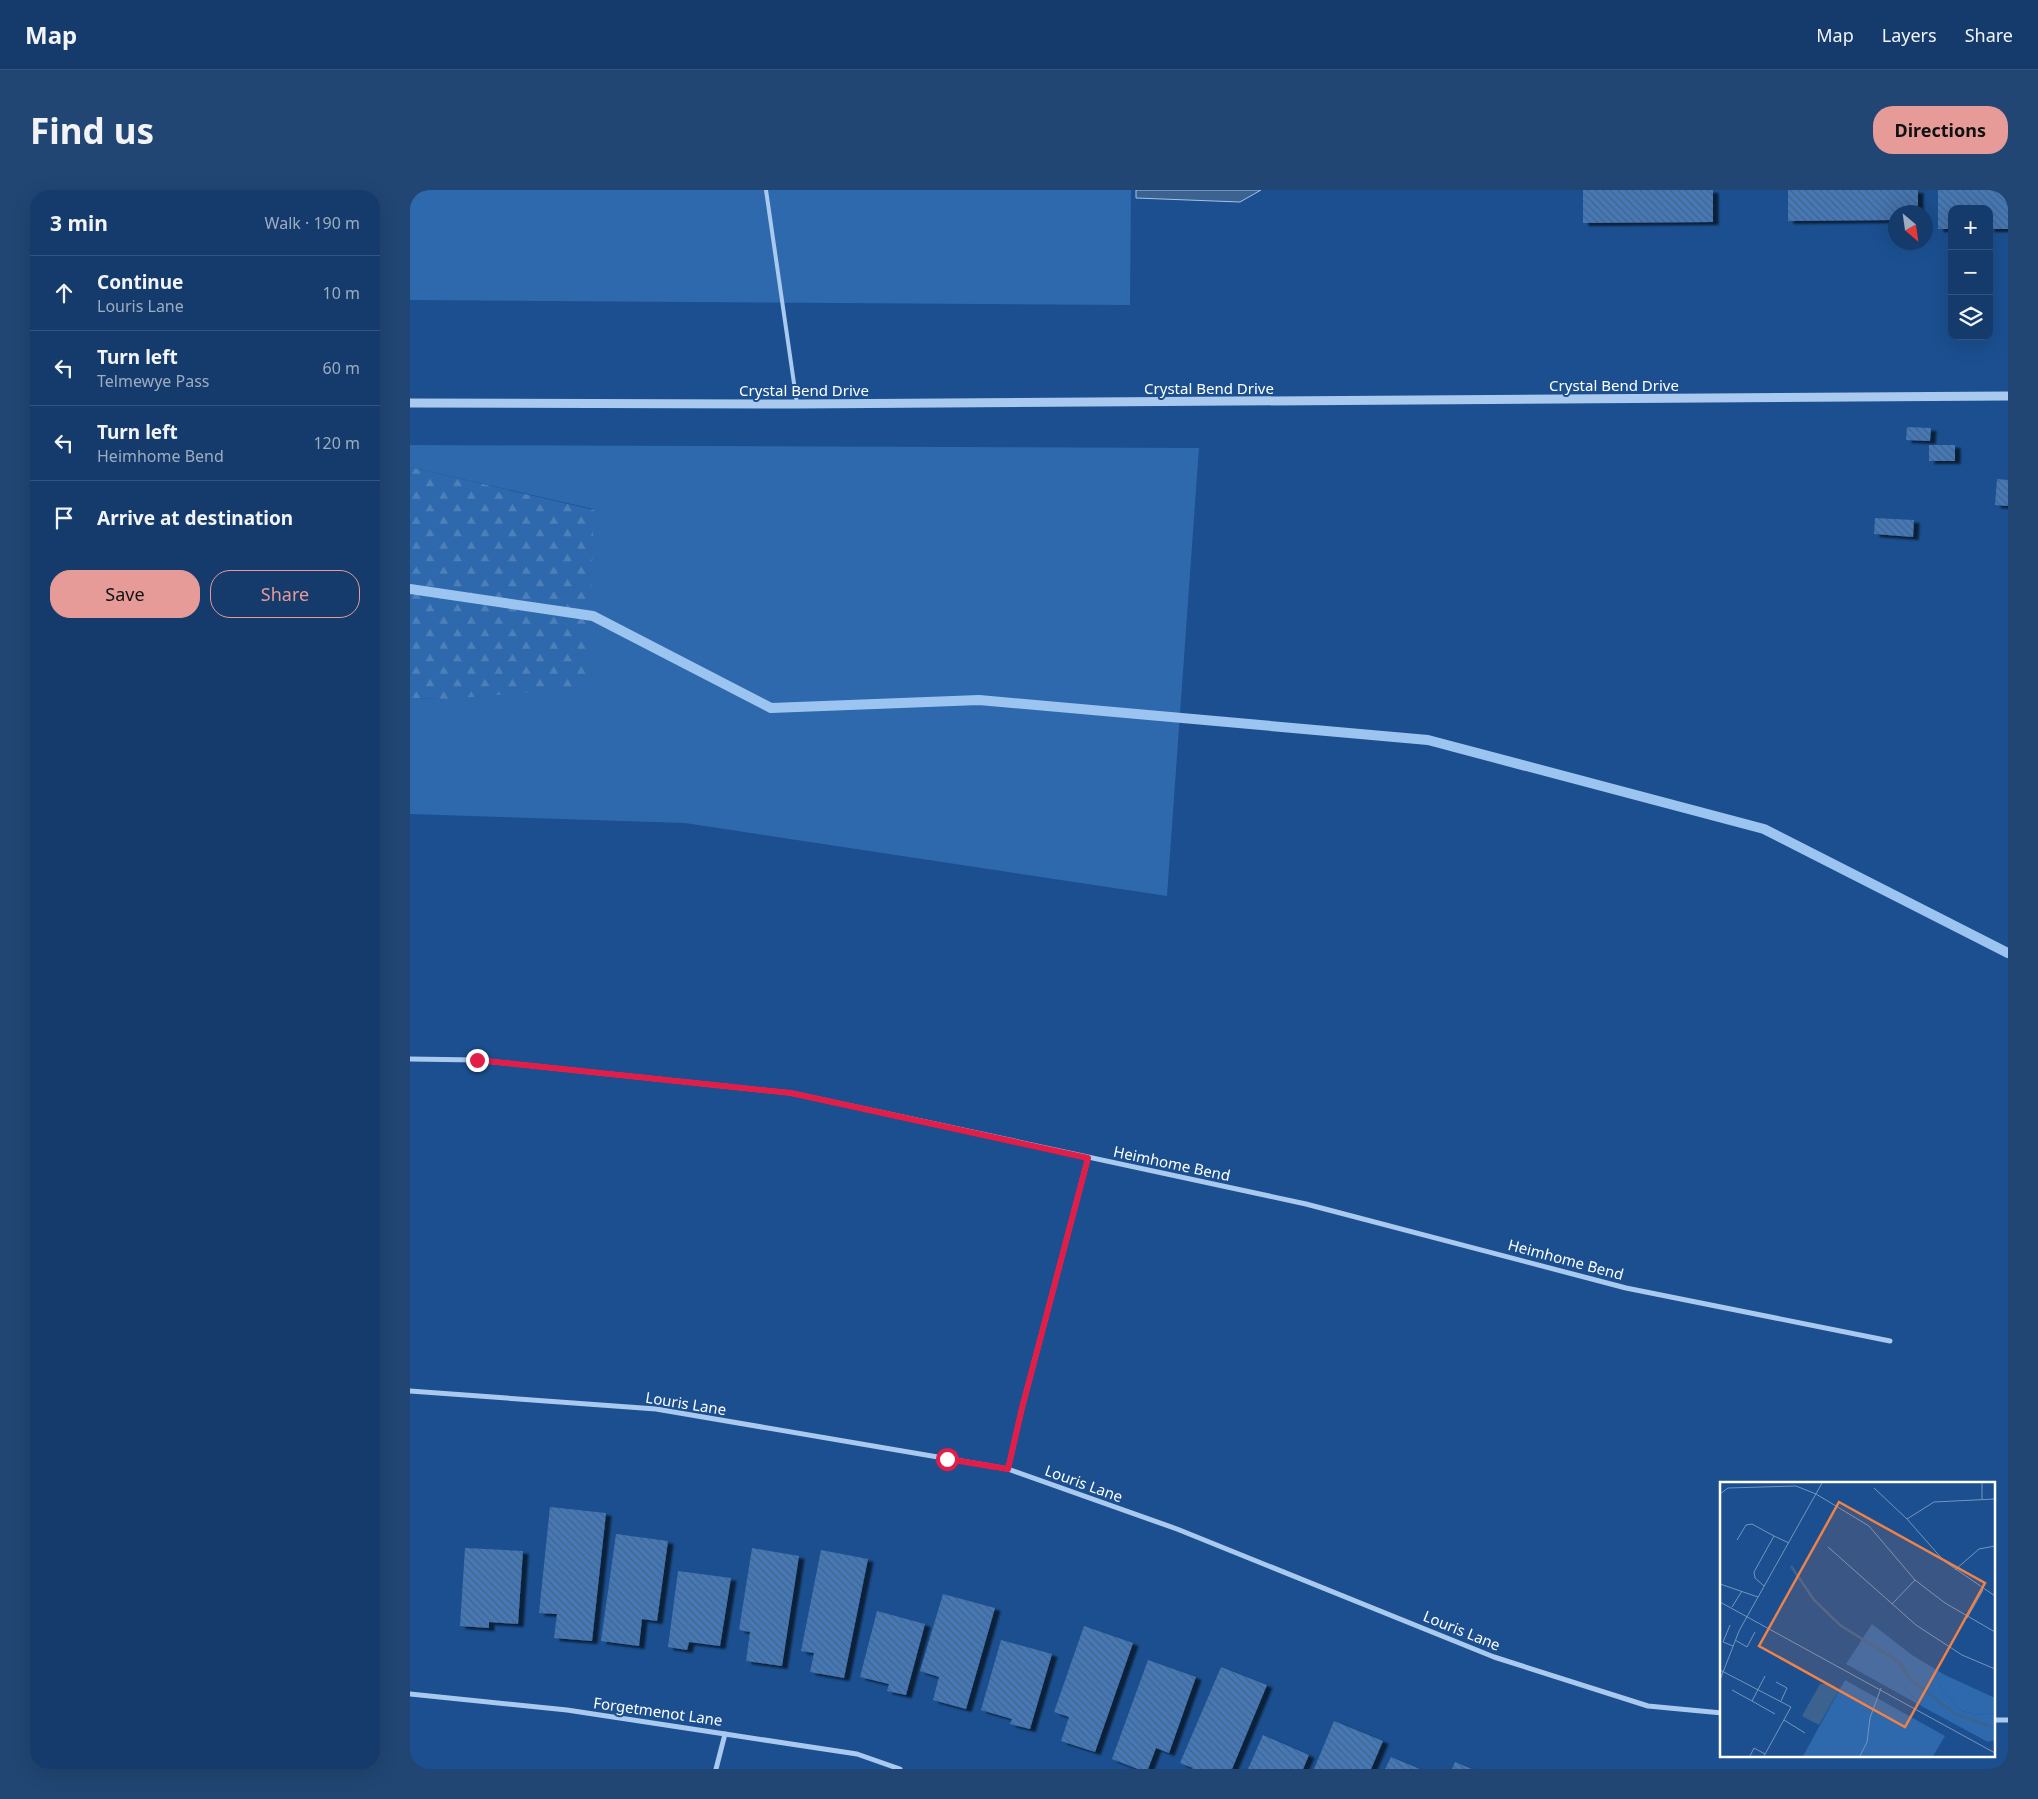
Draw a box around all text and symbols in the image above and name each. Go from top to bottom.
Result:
text: Map [25,18,77,51]
text: Map [1816,23,1854,47]
text: Layers [1882,23,1937,47]
text: Share [1965,23,2013,47]
button: Directions [1873,106,2008,154]
text: Find us [30,107,154,154]
north arrow [1888,205,1933,250]
map controls [1948,205,1993,340]
button: + [1948,205,1993,250]
text: 3 min [50,209,108,237]
text: Walk · 190 m [265,212,360,234]
button: − [1948,250,1993,295]
text: Continue [97,269,183,295]
icon: ahead [50,279,78,307]
text: 10 m [323,282,360,304]
text: Louris Lane [97,295,184,317]
button: layers [1948,295,1993,340]
text: Turn left [97,344,178,370]
icon: left [50,354,78,382]
text: 60 m [323,357,360,379]
text: Telmewye Pass [97,370,210,392]
street label: Crystal Bend Drive [1549,375,1679,395]
street label: Crystal Bend Drive [1144,378,1274,398]
street label: Crystal Bend Drive [739,380,869,400]
text: Turn left [97,419,178,445]
icon: left [50,429,78,457]
text: 120 m [313,432,360,454]
text: Heimhome Bend [97,445,224,467]
icon: arrive [50,504,78,532]
text: Arrive at destination [97,505,293,531]
button: Save [50,570,200,618]
button: Share [210,570,360,618]
route end [466,1049,489,1072]
street label: Heimhome Bend [1112,1141,1232,1185]
street label: Heimhome Bend [1506,1234,1626,1284]
street label: Louris Lane [644,1387,728,1419]
route start [936,1448,959,1471]
street label: Louris Lane [1042,1460,1126,1506]
inset map [1720,1482,1996,1756]
street label: Louris Lane [1421,1605,1503,1655]
street label: Forgetmenot Lane [592,1692,724,1730]

